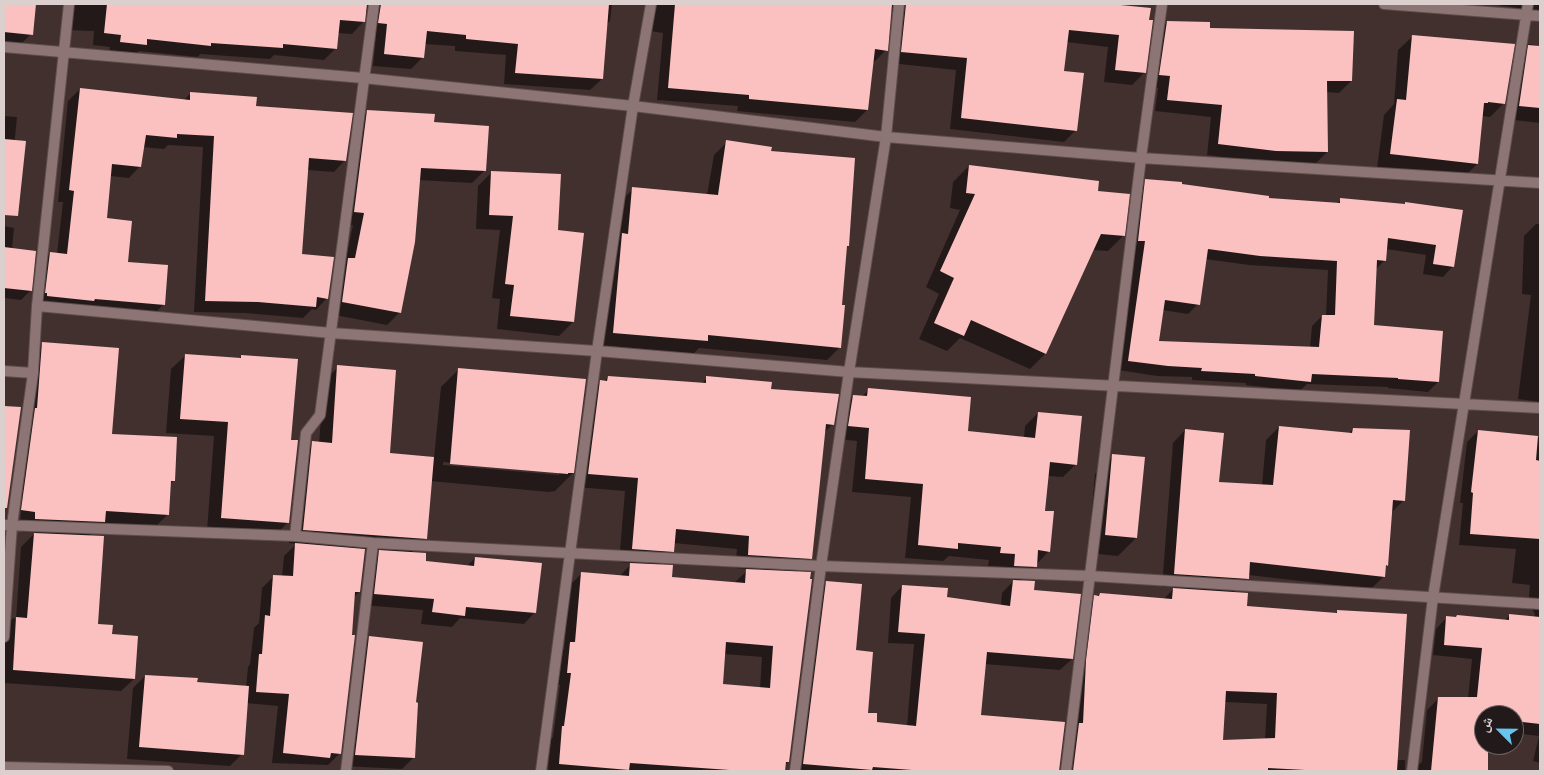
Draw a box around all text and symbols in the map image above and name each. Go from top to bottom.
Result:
north arrow [1474,705,1524,755]
text: ش [1474,714,1497,735]

